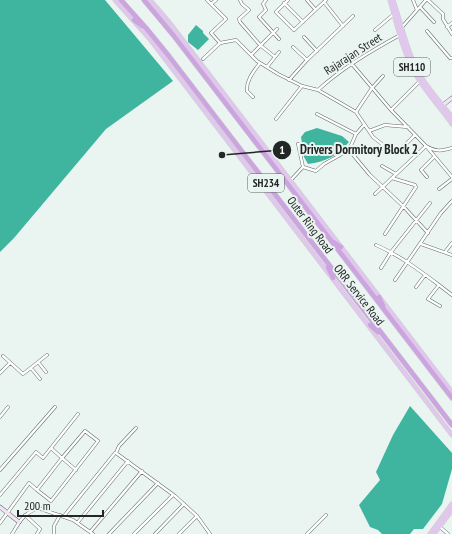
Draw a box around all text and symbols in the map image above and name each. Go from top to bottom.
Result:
street label: Rajarajan Street [321,29,385,78]
road number: SH110 [394,58,430,76]
callout: Drivers Dormitory Block 2 [272,137,427,162]
text: Drivers Dormitory Block 2 [300,141,418,158]
text: 1 [279,142,285,157]
road number: SH234 [248,174,284,192]
street label: Outer Ring Road [284,193,337,256]
street label: ORR Service Road [331,261,388,328]
scale bar [18,492,103,518]
text: 200 m [24,498,51,513]

